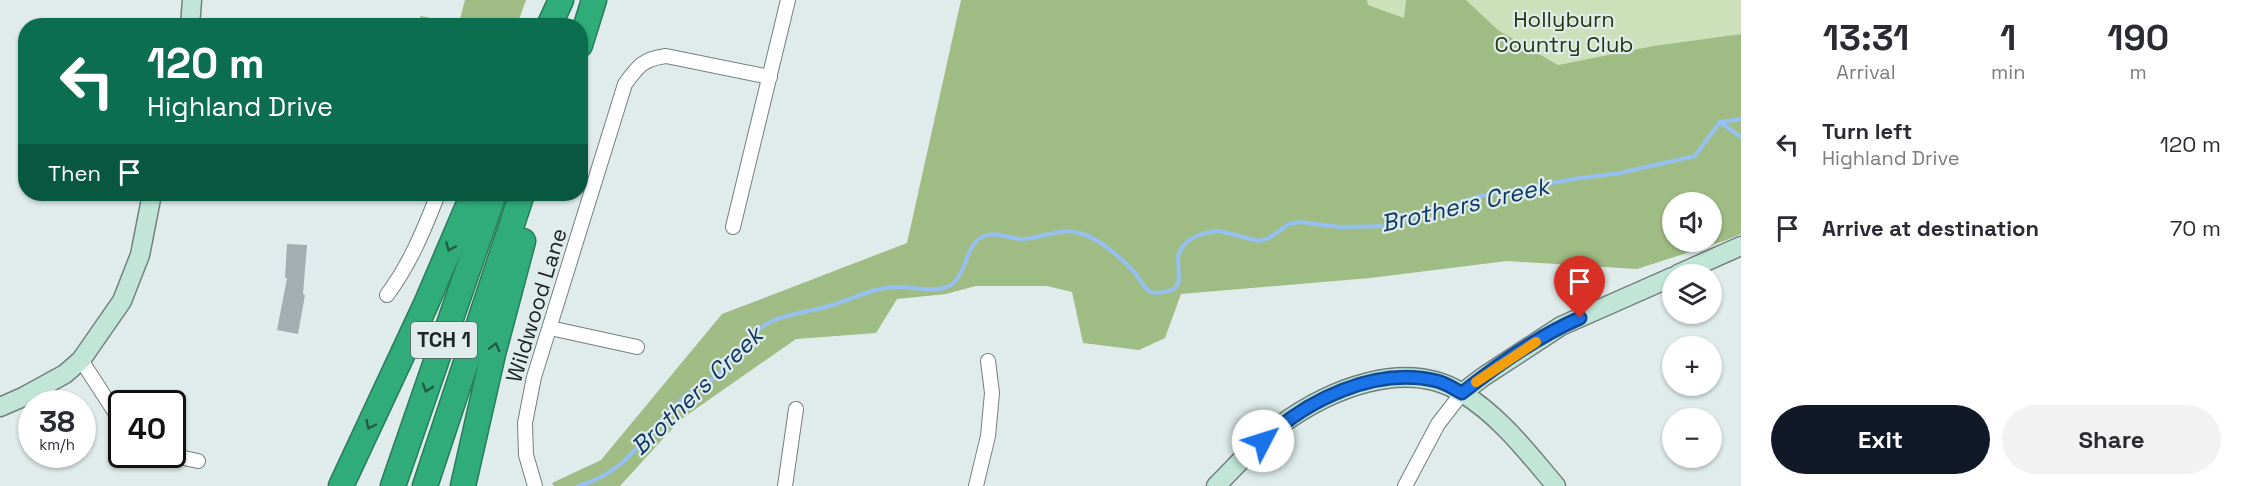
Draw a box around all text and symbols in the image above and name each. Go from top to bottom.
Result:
park label: Hollyburn Country Club [1494,5,1634,58]
text: 13:31 [1823,15,1909,61]
text: 1 [2000,15,2016,61]
text: 190 [2107,15,2169,61]
text: 120 m [147,37,265,90]
icon: left [48,42,126,120]
text: Arrival [1836,59,1896,85]
text: min [1991,59,2025,85]
text: m [2130,59,2147,85]
text: Highland Drive [147,89,333,124]
text: Turn left [1822,117,1912,145]
icon: left [1771,128,1804,161]
text: 120 m [2160,130,2221,158]
text: Highland Drive [1822,145,1960,171]
icon: arrive [113,156,146,189]
text: Then [48,159,101,187]
water label: Brothers Creek [1378,169,1555,239]
map controls [1662,192,1722,468]
button: sound [1662,192,1722,252]
icon: arrive [1771,212,1804,245]
text: Arrive at destination [1822,214,2039,242]
text: 70 m [2170,214,2221,242]
street label: Wildwood Lane [499,224,573,386]
one-way arrow [445,241,457,252]
pin [1554,256,1605,318]
button: layers [1662,264,1722,324]
icon: arrive [1563,265,1596,298]
water label: Brothers Creek [624,318,771,461]
road number: TCH 1 [411,322,477,358]
button: + [1662,336,1722,396]
one-way arrow [487,342,500,352]
one-way arrow [422,382,434,393]
speed limit sign: 40 [108,390,186,468]
text: 38 [39,402,75,441]
button: Exit [1771,405,1990,474]
button: Share [2002,405,2221,474]
button: − [1662,408,1722,468]
position arrow [1231,409,1295,473]
one-way arrow [365,418,377,429]
text: km/h [39,435,75,454]

